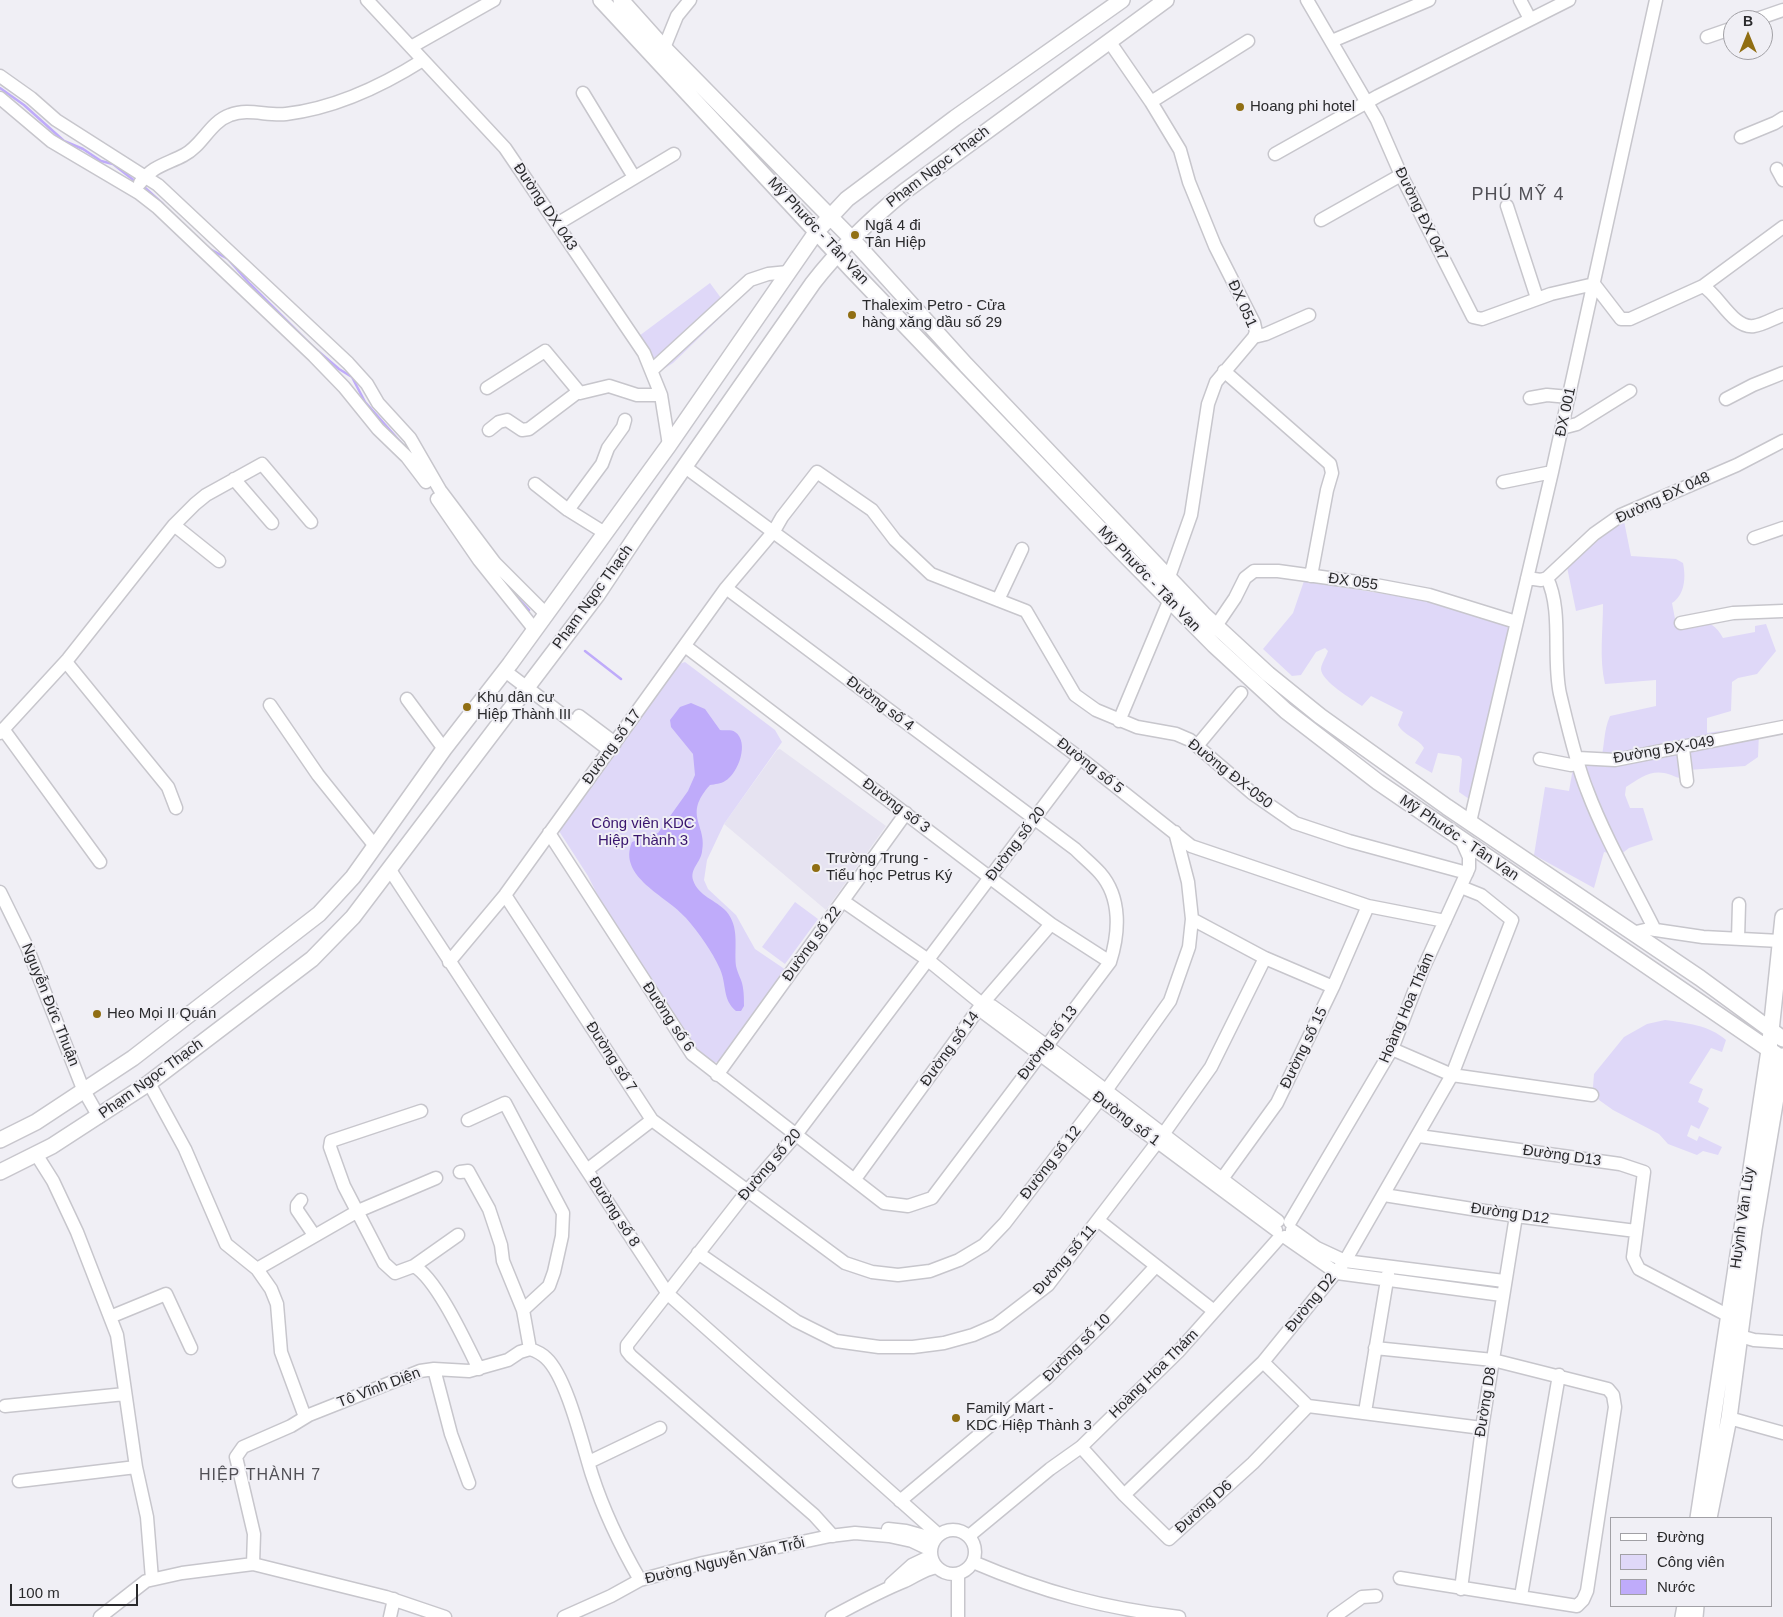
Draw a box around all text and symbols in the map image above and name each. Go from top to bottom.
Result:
north arrow [1723,10,1773,60]
text: B [1743,13,1753,29]
place label: Hoang phi hotel [1250,98,1355,116]
marker: Hoang phi hotel [1234,101,1246,113]
street label: Phạm Ngọc Thạch [883,122,993,212]
street label: Đường DX 043 [509,160,581,254]
street label: Đường ĐX 047 [1391,164,1451,264]
street label: Mỹ Phước - Tân Vạn [764,174,872,288]
district label: PHÚ MỸ 4 [1470,184,1566,206]
place label: Ngã 4 đi Tân Hiệp [865,217,926,252]
marker: Ngã 4 đi Tân Hiệp [849,229,861,241]
street label: ĐX 051 [1224,277,1260,331]
place label: Thalexim Petro - Cửa hàng xăng dầu số 29 [862,297,1005,332]
marker: Thalexim Petro - Cửa hàng xăng dầu số 29 [846,309,858,321]
street label: ĐX 001 [1552,386,1580,438]
street label: Đường ĐX 048 [1613,468,1713,528]
street label: Mỹ Phước - Tân Vạn [1094,522,1204,636]
street label: Phạm Ngọc Thạch [549,541,637,653]
street label: ĐX 055 [1327,570,1379,594]
street label: Đường số 4 [843,673,917,735]
place label: Khu dân cư Hiệp Thành III [477,689,571,724]
marker: Khu dân cư Hiệp Thành III [461,701,473,713]
street label: Đường số 17 [579,706,645,788]
street label: Đường ĐX-049 [1612,732,1716,768]
street label: Đường số 5 [1053,734,1127,798]
street label: Đường ĐX-050 [1184,735,1276,813]
street label: Đường số 3 [859,775,933,837]
street label: Mỹ Phước - Tân Vạn [1396,791,1522,885]
street label: Đường số 20 [982,803,1050,885]
park label: Công viên KDC Hiệp Thành 3 [591,815,695,850]
place label: Trường Trung - Tiểu học Petrus Ký [826,850,952,885]
marker: Trường Trung - Tiểu học Petrus Ký [810,862,822,874]
street label: Đường số 22 [779,903,845,985]
street label: Nguyễn Đức Thuận [17,941,83,1069]
street label: Hoàng Hoa Thám [1376,950,1438,1066]
street label: Đường số 6 [638,979,698,1055]
street label: Đường số 13 [1014,1002,1082,1084]
street label: Đường số 15 [1277,1004,1331,1092]
place label: Heo Mọi II Quán [107,1005,216,1023]
marker: Heo Mọi II Quán [91,1008,103,1020]
street label: Đường số 14 [917,1008,983,1090]
street label: Đường số 7 [582,1019,640,1095]
street label: Phạm Ngọc Thạch [95,1035,207,1123]
street label: Đường số 1 [1089,1088,1163,1150]
street label: Đường số 12 [1017,1123,1085,1203]
street label: Đường số 20 [735,1125,805,1205]
street label: Đường D13 [1522,1142,1602,1170]
street label: Huỳnh Văn Lũy [1727,1166,1759,1270]
street label: Đường số 8 [585,1174,643,1250]
street label: Đường D12 [1470,1200,1550,1228]
street label: Đường số 11 [1030,1221,1100,1299]
street label: Đường D2 [1282,1270,1340,1336]
street label: Đường số 10 [1039,1310,1115,1386]
street label: Hoàng Hoa Thám [1106,1326,1202,1422]
street label: Tô Vĩnh Diện [335,1364,423,1412]
street label: Đường D8 [1472,1366,1500,1438]
place label: Family Mart - KDC Hiệp Thành 3 [966,1400,1092,1435]
marker: Family Mart - KDC Hiệp Thành 3 [950,1412,962,1424]
district label: HIỆP THÀNH 7 [197,1466,323,1486]
street label: Đường D6 [1172,1477,1236,1537]
legend [1610,1517,1773,1607]
text: Đường [1657,1528,1704,1545]
street label: Đường Nguyễn Văn Trỗi [643,1534,807,1588]
text: Công viên [1657,1553,1725,1570]
scale bar [12,1574,140,1606]
text: Nước [1657,1578,1695,1595]
text: 100 m [18,1584,60,1601]

